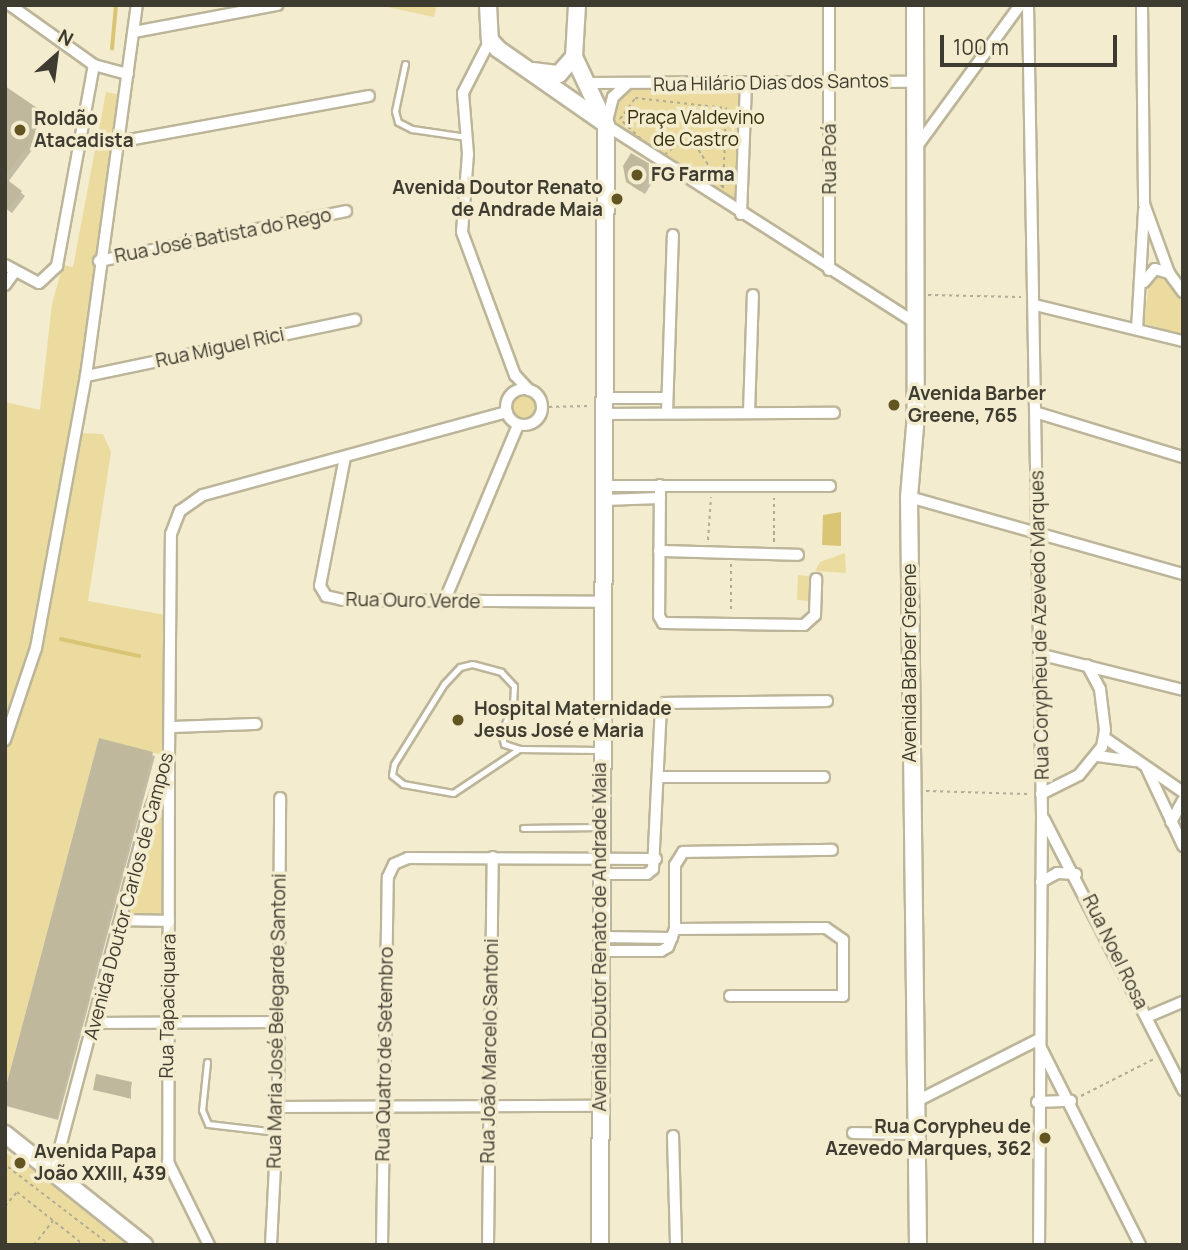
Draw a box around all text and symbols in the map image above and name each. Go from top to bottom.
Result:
north arrow [21,21,91,91]
scale bar [943,21,1120,65]
text: N [54,23,78,52]
text: 100 m [953,33,1009,61]
street label: Rua Hilário Dias dos Santos [653,70,889,96]
park label: Praça Valdevino de Castro [627,107,765,151]
place label: Roldão Atacadista [34,108,134,152]
marker: Roldão Atacadista [12,122,28,138]
street label: Rua Poá [819,124,841,194]
place label: FG Farma [651,164,735,186]
marker: FG Farma [629,167,645,183]
place label: Avenida Doutor Renato de Andrade Maia [392,177,603,221]
marker: Avenida Doutor Renato de Andrade Maia [609,191,625,207]
street label: Rua José Batista do Rego [113,204,333,268]
street label: Rua Miguel Rici [154,323,286,373]
place label: Avenida Barber Greene, 765 [908,383,1046,427]
marker: Avenida Barber Greene, 765 [886,397,902,413]
street label: Rua Corypheu de Azevedo Marques [1026,470,1054,780]
street label: Avenida Barber Greene [899,563,921,763]
street label: Rua Ouro Verde [345,588,481,614]
place label: Hospital Maternidade Jesus José e Maria [474,698,672,742]
marker: Hospital Maternidade Jesus José e Maria [448,710,468,730]
street label: Avenida Doutor Carlos de Campos [80,750,178,1042]
street label: Avenida Doutor Renato de Andrade Maia [589,762,611,1112]
street label: Rua Maria José Belegarde Santoni [263,873,291,1169]
street label: Rua Noel Rosa [1077,891,1153,1013]
street label: Rua Tapaciquara [155,933,181,1079]
street label: Rua João Marcelo Santoni [477,938,503,1164]
street label: Rua Quatro de Setembro [372,946,398,1162]
place label: Rua Corypheu de Azevedo Marques, 362 [825,1116,1031,1160]
marker: Rua Corypheu de Azevedo Marques, 362 [1037,1130,1053,1146]
place label: Avenida Papa João XXIII, 439 [34,1141,167,1185]
marker: Avenida Papa João XXIII, 439 [12,1155,28,1171]

